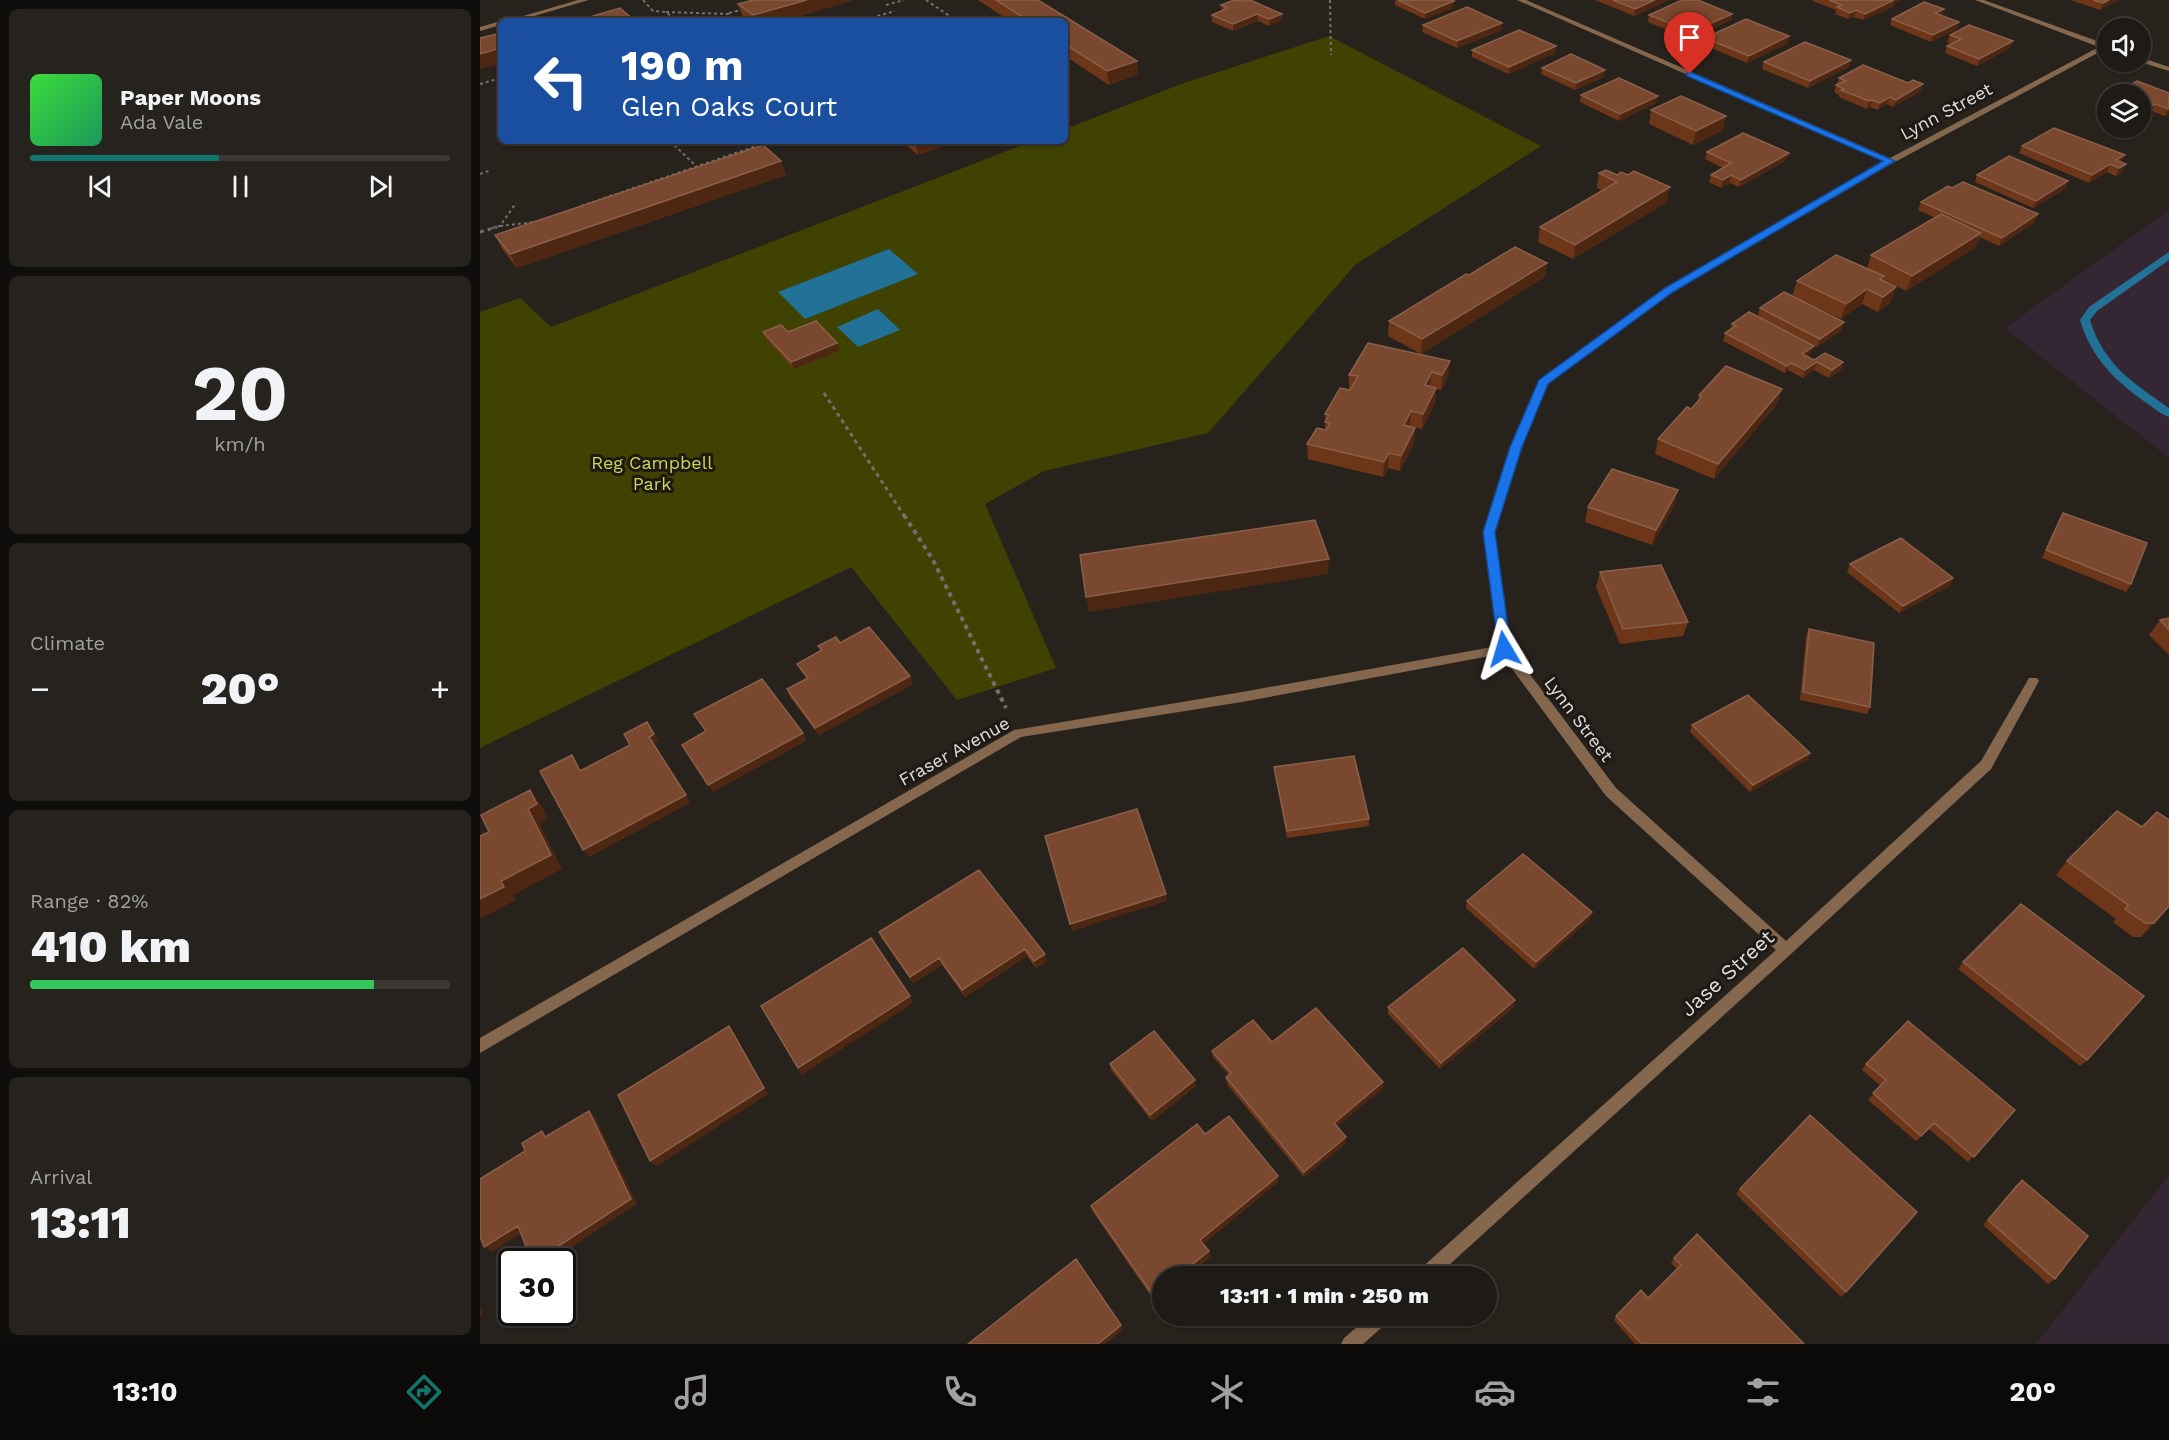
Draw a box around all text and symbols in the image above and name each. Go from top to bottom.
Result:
pin [1664,12,1715,74]
map controls [2097,18,2151,138]
button: sound [2097,18,2151,72]
icon: arrive [1673,21,1706,54]
text: 190 m [621,41,744,90]
icon: left [522,42,600,120]
street label: Lynn Street [1896,78,1996,144]
button: layers [2097,84,2151,138]
text: Paper Moons [120,85,261,110]
text: Glen Oaks Court [621,91,837,123]
text: Ada Vale [120,110,203,134]
icon: previous [84,170,117,203]
icon: pause [224,170,257,203]
icon: next [364,170,397,203]
text: 20 [192,347,288,439]
text: km/h [214,432,266,456]
park label: Reg Campbell Park [591,452,713,494]
position arrow [1472,617,1536,681]
text: Climate [30,631,105,655]
text: 20° [200,662,280,715]
text: − [30,669,50,708]
text: + [430,669,450,708]
street label: Lynn Street [1540,672,1618,766]
street label: Fraser Avenue [895,712,1013,790]
text: Range · 82% [30,889,148,913]
text: 410 km [30,920,191,973]
street label: Jase Street [1675,924,1779,1021]
text: Arrival [30,1165,92,1189]
text: 13:11 [30,1196,131,1249]
speed limit sign: 30 [498,1248,576,1326]
text: 13:11 · 1 min · 250 m [1220,1283,1429,1308]
icon: directions [403,1371,445,1413]
icon: music [671,1371,713,1413]
icon: phone [939,1371,981,1413]
icon: climate [1206,1371,1248,1413]
icon: car [1474,1371,1516,1413]
icon: filters [1742,1371,1784,1413]
text: 13:10 [113,1376,178,1408]
text: 20° [2009,1376,2056,1408]

